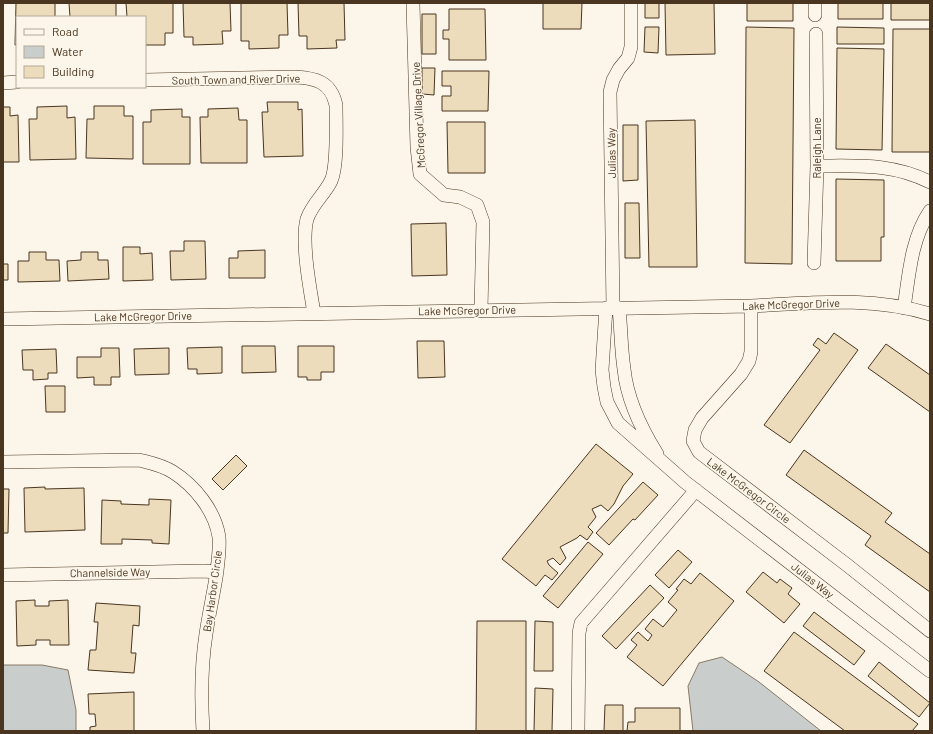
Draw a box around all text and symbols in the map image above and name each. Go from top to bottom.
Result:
legend [16,16,146,88]
text: Road [52,24,79,38]
text: Water [52,44,84,58]
street label: McGregor Village Drive [409,61,427,169]
text: Building [52,64,94,78]
street label: South Town and River Drive [172,71,301,87]
street label: Raleigh Lane [810,117,823,179]
street label: Julias Way [604,128,618,178]
street label: Lake McGregor Drive [742,296,840,312]
street label: Lake McGregor Drive [418,303,516,317]
street label: Lake McGregor Drive [94,309,192,323]
street label: Lake McGregor Circle [705,454,793,526]
street label: Bay Harbor Circle [200,549,224,633]
street label: Julias Way [789,559,837,601]
street label: Channelside Way [70,565,150,579]

